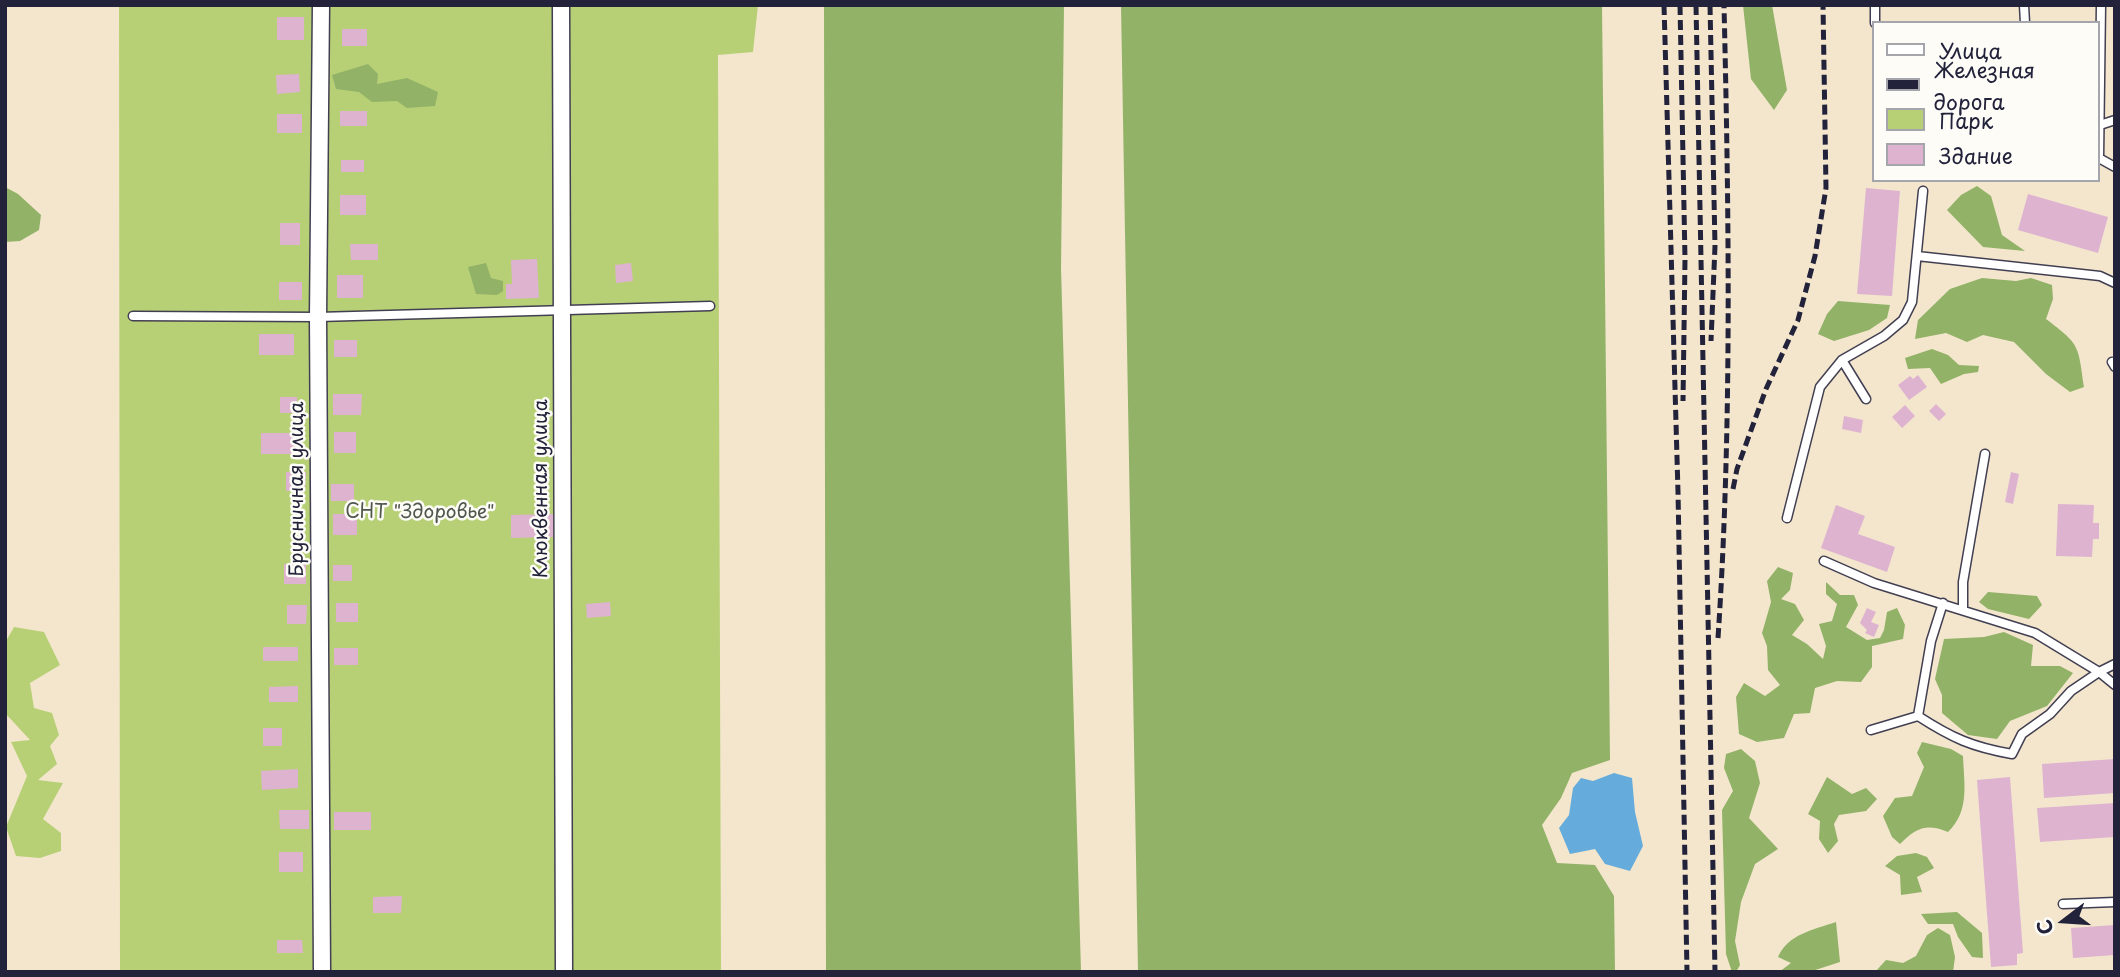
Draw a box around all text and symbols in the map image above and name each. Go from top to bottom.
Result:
legend [1871,21,2099,182]
text: Улица [1939,34,2002,66]
text: Железная дорога [1934,53,2035,117]
text: Парк [1939,104,1993,136]
text: Здание [1939,139,2013,171]
street label: Клюквенная улица [531,399,553,579]
street label: Брусничная улица [287,401,309,577]
park label: СНТ "Здоровье" [345,502,495,524]
north arrow [2029,886,2099,956]
text: С [2028,916,2059,938]

